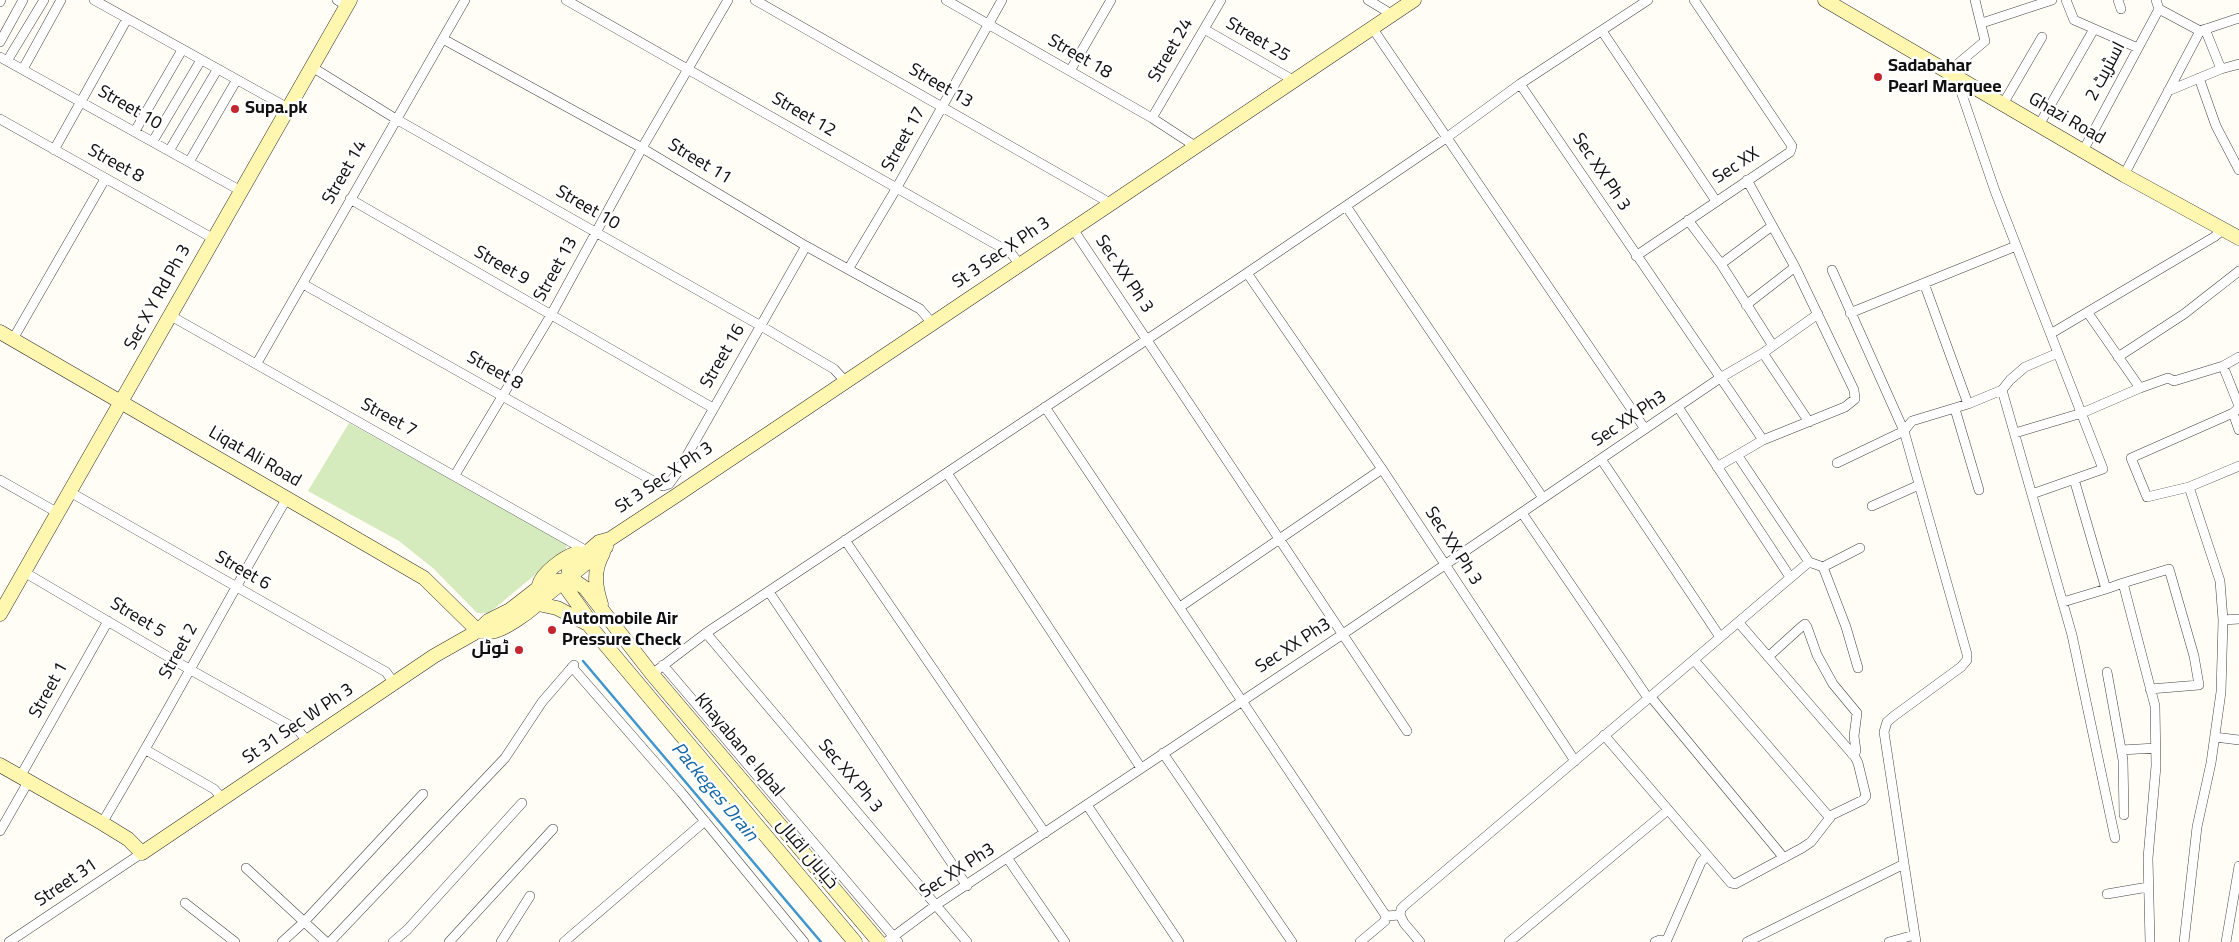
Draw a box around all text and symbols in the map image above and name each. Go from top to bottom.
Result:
street label: Street 25 [1221,14,1293,68]
street label: Street 24 [1145,15,1199,87]
street label: Street 18 [1043,31,1115,85]
street label: اسٹریٹ 2 [2082,39,2132,105]
place label: Sadabahar Pearl Marquee [1888,56,2002,98]
street label: Street 13 [904,60,976,114]
marker: Sadabahar Pearl Marquee [1872,71,1884,83]
street label: Street 10 [93,82,165,136]
street label: Street 12 [767,89,839,143]
street label: Ghazi Road [2024,89,2108,151]
place label: Supa.pk [245,98,307,120]
marker: Supa.pk [229,103,241,115]
street label: Street 17 [878,104,932,176]
street label: Sec XX Ph 3 [1566,130,1634,216]
street label: Street 11 [663,136,735,190]
street label: Street 14 [319,137,373,209]
street label: Street 8 [83,141,147,189]
street label: Sec XX [1710,144,1764,190]
street label: Street 10 [551,182,623,236]
street label: St 3 Sec X Ph 3 [949,213,1055,295]
street label: Sec XX Ph 3 [1089,232,1157,318]
street label: Street 13 [530,234,584,306]
street label: Sec X Y Rd Ph 3 [121,242,197,354]
street label: Street 9 [469,243,533,291]
street label: Street 16 [697,321,751,393]
street label: Street 8 [462,348,526,396]
street label: Sec XX Ph3 [1589,387,1671,453]
street label: Street 7 [356,395,420,443]
street label: Liqat Ali Road [204,423,304,493]
street label: St 3 Sec X Ph 3 [612,438,718,520]
street label: Sec XX Ph 3 [1419,504,1485,590]
street label: Street 6 [210,548,274,596]
street label: Street 5 [106,594,168,644]
place label: Automobile Air Pressure Check [562,609,681,652]
street label: Sec XX Ph3 [1252,615,1336,679]
street label: Street 2 [156,620,204,684]
marker: Automobile Air Pressure Check [546,624,558,636]
place label: ٹوٹل [472,639,509,661]
marker: ٹوٹل [513,644,525,656]
street label: Street 1 [26,659,74,723]
street label: St 31 Sec W Ph 3 [239,680,359,770]
street label: Khayaban e Iqbal [689,690,787,802]
street label: Sec XX Ph 3 [812,736,886,818]
water label: Packeges Drain [665,739,761,847]
street label: خیابان اقبال [770,815,842,895]
street label: Sec XX Ph3 [916,840,1000,904]
street label: Street 31 [32,855,102,913]

